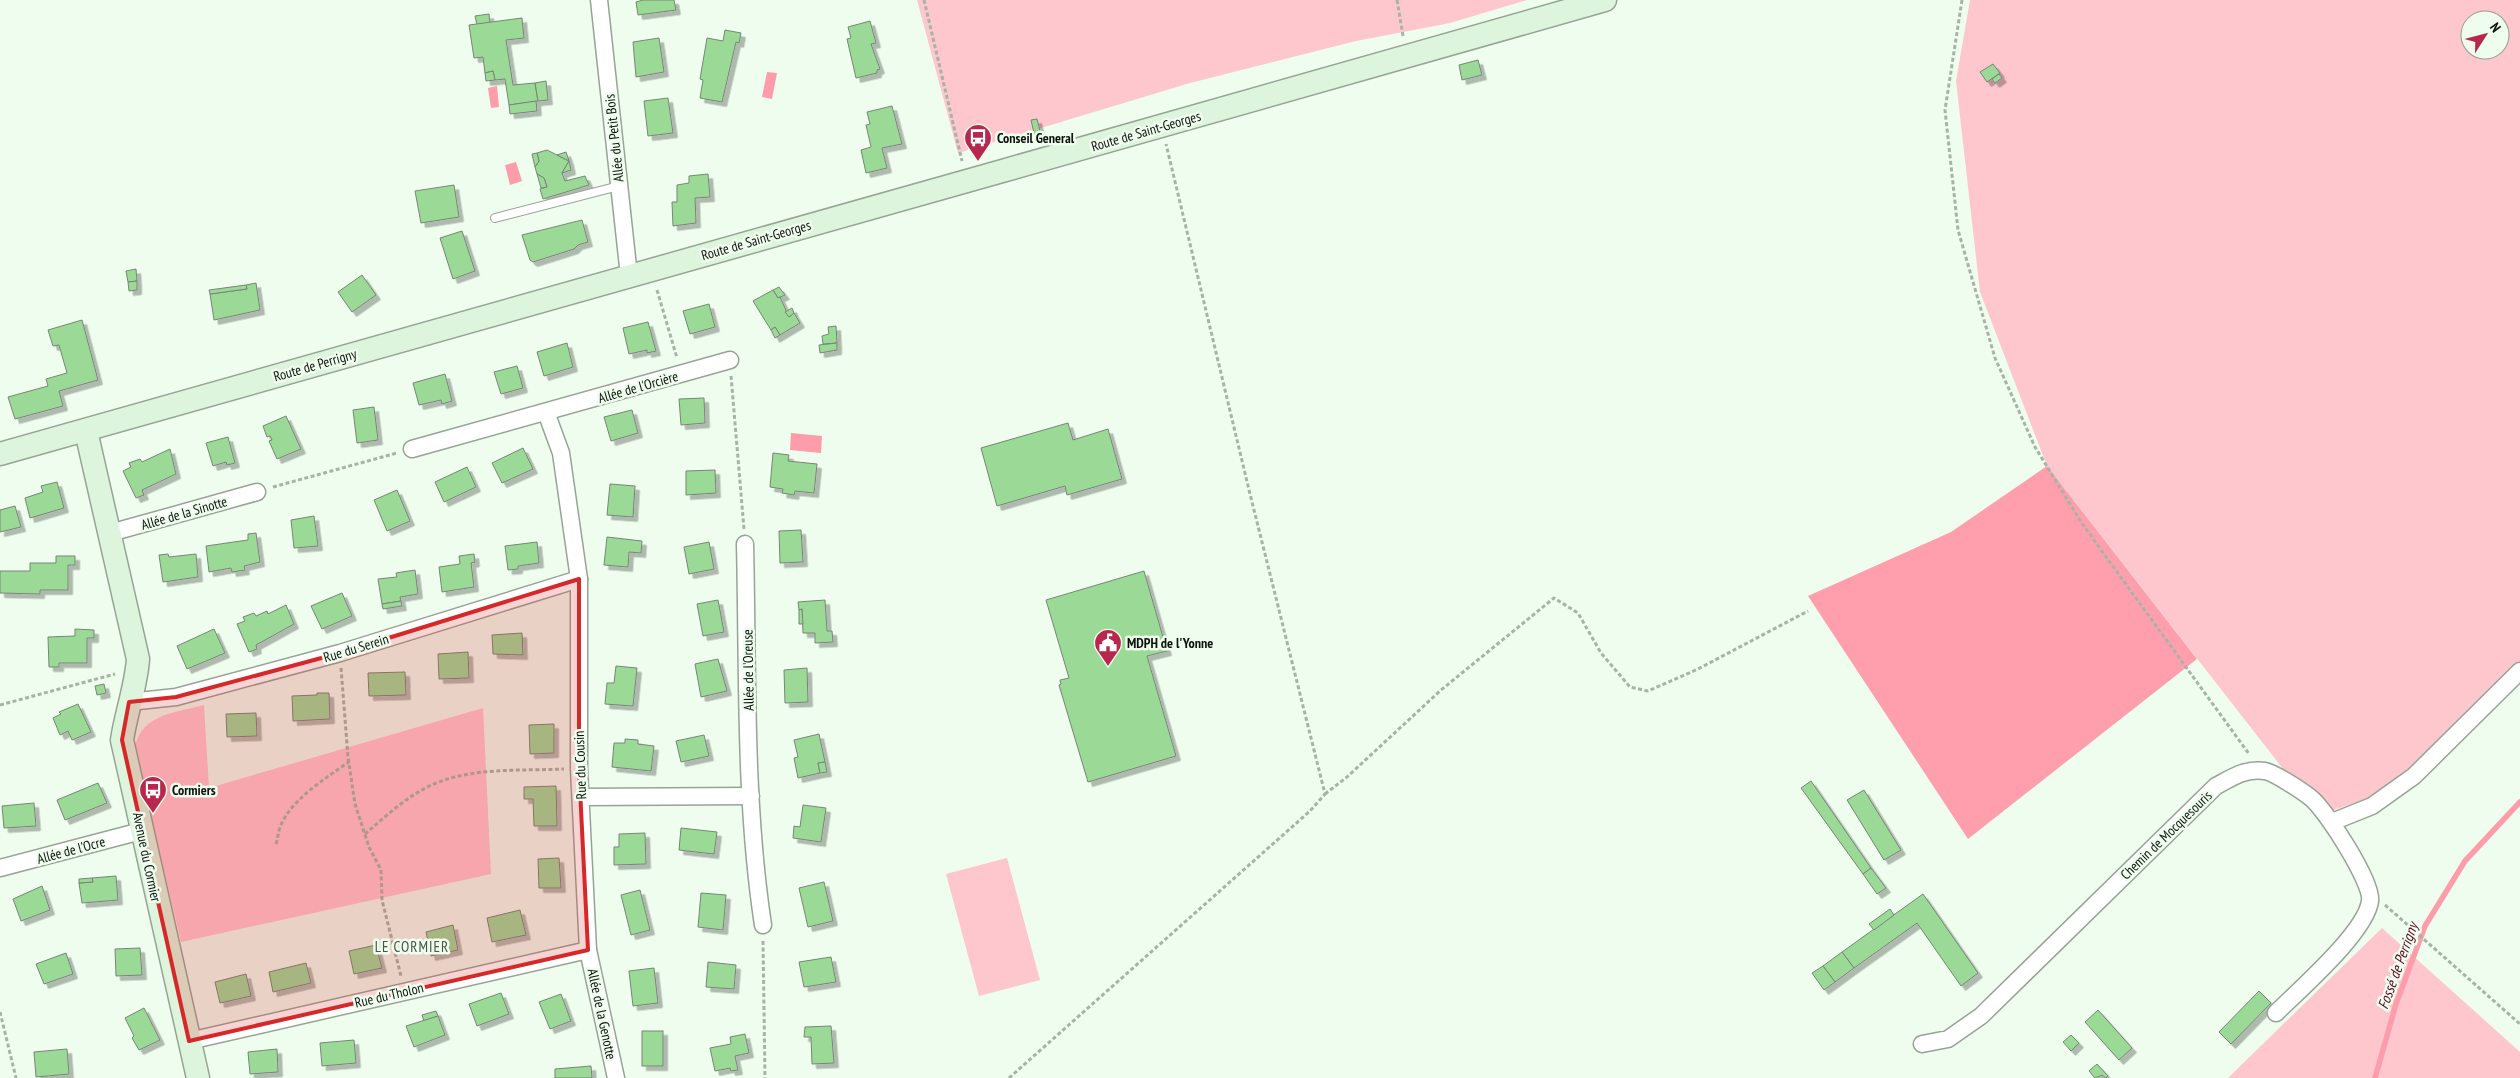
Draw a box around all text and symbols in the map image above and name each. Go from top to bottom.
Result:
north arrow [2460,10,2510,60]
text: N [2486,19,2505,36]
street label: Allée du Petit Bois [600,93,628,183]
street label: Route de Saint-Georges [1089,107,1203,155]
bus stop icon: Conseil General [963,123,993,162]
place label: Conseil General [997,129,1075,147]
street label: Route de Saint-Georges [699,216,813,264]
street label: Route de Perrigny [271,344,359,385]
street label: Allée de l'Orcière [596,367,680,407]
street label: Allée de la Sinotte [139,492,229,534]
public building icon: MDPH de l'Yonne [1093,628,1123,667]
street label: Allée de l'Oreuse [738,629,758,711]
street label: Rue du Serein [321,630,391,666]
place label: MDPH de l'Yonne [1127,634,1213,652]
street label: Rue du Cousin [570,730,590,800]
bus stop icon: Cormiers [138,775,168,814]
place label: Cormiers [172,781,216,799]
street label: Chemin de Mocquesouris [2116,786,2216,883]
street label: Avenue du Cormier [129,811,165,904]
street label: Allée de l'Ocre [35,832,107,868]
water label: Fossé de Perrigny [2373,918,2423,1012]
district label: LE CORMIER [375,937,449,956]
street label: Allée de la Genotte [584,967,620,1061]
street label: Rue du Tholon [353,978,425,1012]

